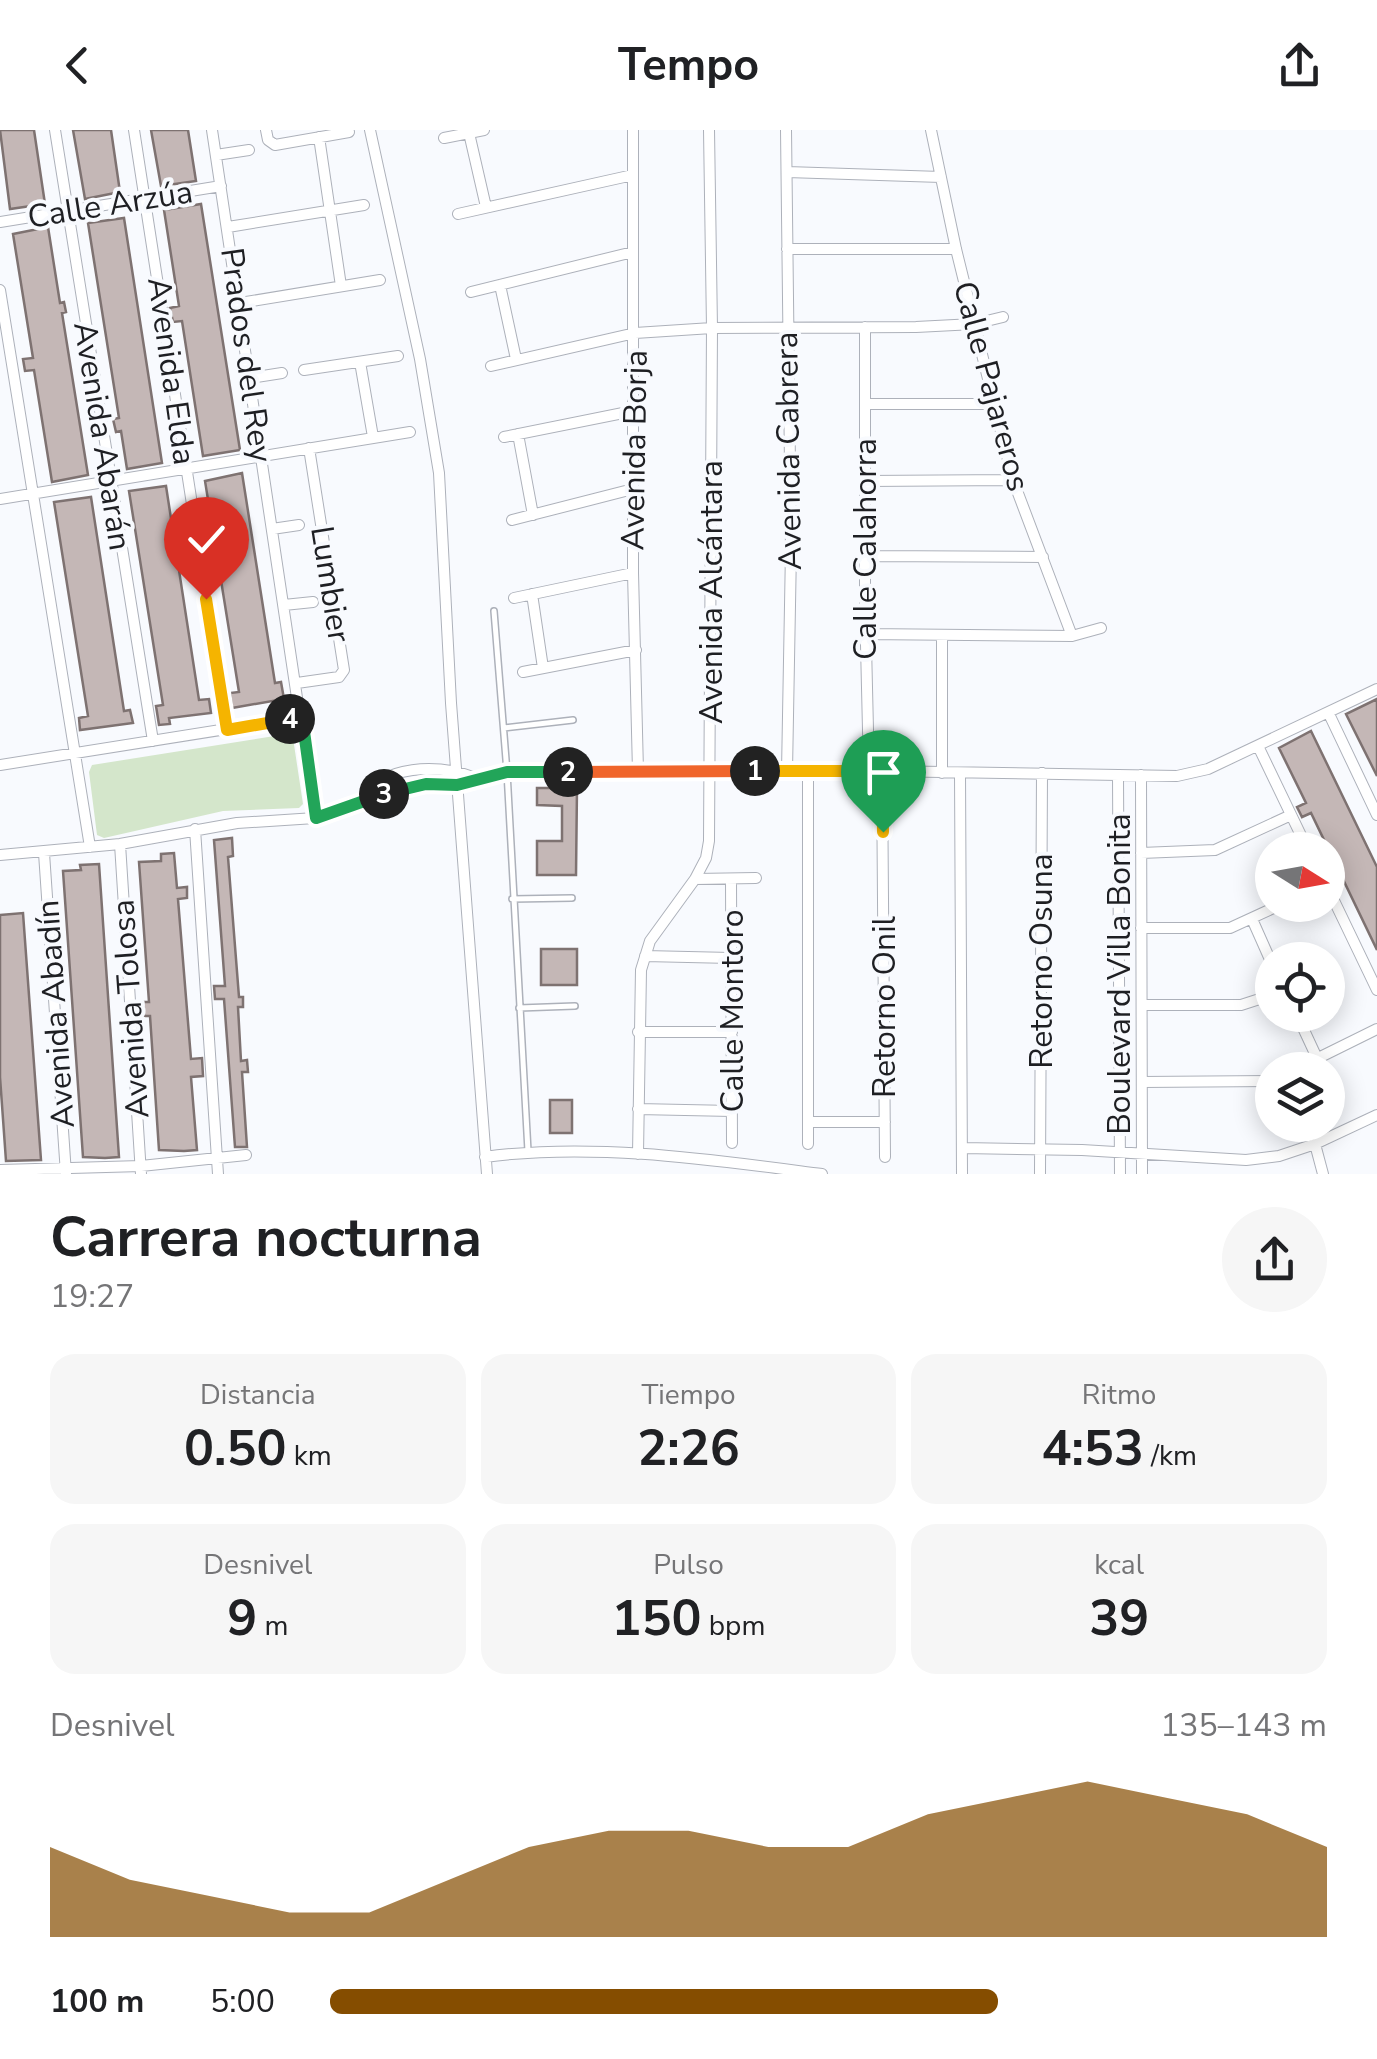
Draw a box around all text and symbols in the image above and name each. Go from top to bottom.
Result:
text: Tempo [618,35,759,96]
icon: back [50,38,105,93]
icon: share [1272,38,1327,93]
street label: Calle Arzúa [24,170,196,239]
street label: Prados del Rey [210,245,283,466]
street label: Avenida Elda [137,275,206,468]
street label: Calle Pajareros [943,276,1040,496]
street label: Avenida Abarán [63,319,142,553]
street label: Avenida Cabrera [765,331,812,571]
street label: Avenida Borja [611,349,658,551]
street label: Calle Calahorra [844,438,887,660]
street label: Avenida Alcántara [690,460,733,724]
pin [164,497,249,600]
icon: check [179,512,234,567]
street label: Lumbier [300,523,361,646]
pin: 4 [265,694,315,744]
text: 4 [282,700,298,738]
pin [841,730,926,833]
icon: arrive [856,745,911,800]
pin: 1 [730,746,780,796]
pin: 2 [543,747,593,797]
text: 1 [747,752,763,790]
text: 2 [560,753,576,791]
pin: 3 [359,769,409,819]
text: 3 [376,775,392,813]
street label: Boulevard Villa Bonita [1098,813,1141,1135]
north arrow [1255,832,1345,922]
map controls [1255,832,1345,1142]
street label: Retorno Osuna [1020,853,1063,1069]
street label: Avenida Tolosa [101,898,160,1120]
street label: Avenida Abadín [26,899,85,1129]
street label: Calle Montoro [711,909,754,1113]
street label: Retorno Onil [863,915,906,1098]
button: locate [1255,942,1345,1032]
button: layers [1255,1052,1345,1142]
text: Carrera nocturna [50,1200,482,1275]
button: share [1222,1207,1327,1312]
text: 19:27 [50,1275,134,1318]
text: Distancia [200,1376,316,1414]
text: Tiempo [641,1376,736,1414]
text: Ritmo [1082,1376,1156,1414]
text: 0.50 [184,1414,286,1483]
text: 2:26 [637,1414,740,1483]
text: 4:53 [1041,1414,1144,1483]
text: km [286,1437,332,1475]
text: /km [1144,1437,1197,1475]
text: Desnivel [203,1546,312,1584]
text: Pulso [653,1546,724,1584]
text: kcal [1094,1546,1144,1584]
text: 9 [227,1584,257,1653]
text: 150 [612,1584,702,1653]
text: 39 [1089,1584,1149,1653]
text: m [257,1607,288,1645]
text: bpm [702,1607,765,1645]
text: Desnivel [50,1704,175,1747]
text: 135–143 m [1160,1704,1327,1747]
text: 100 m [50,1980,144,2023]
text: 5:00 [210,1980,275,2023]

